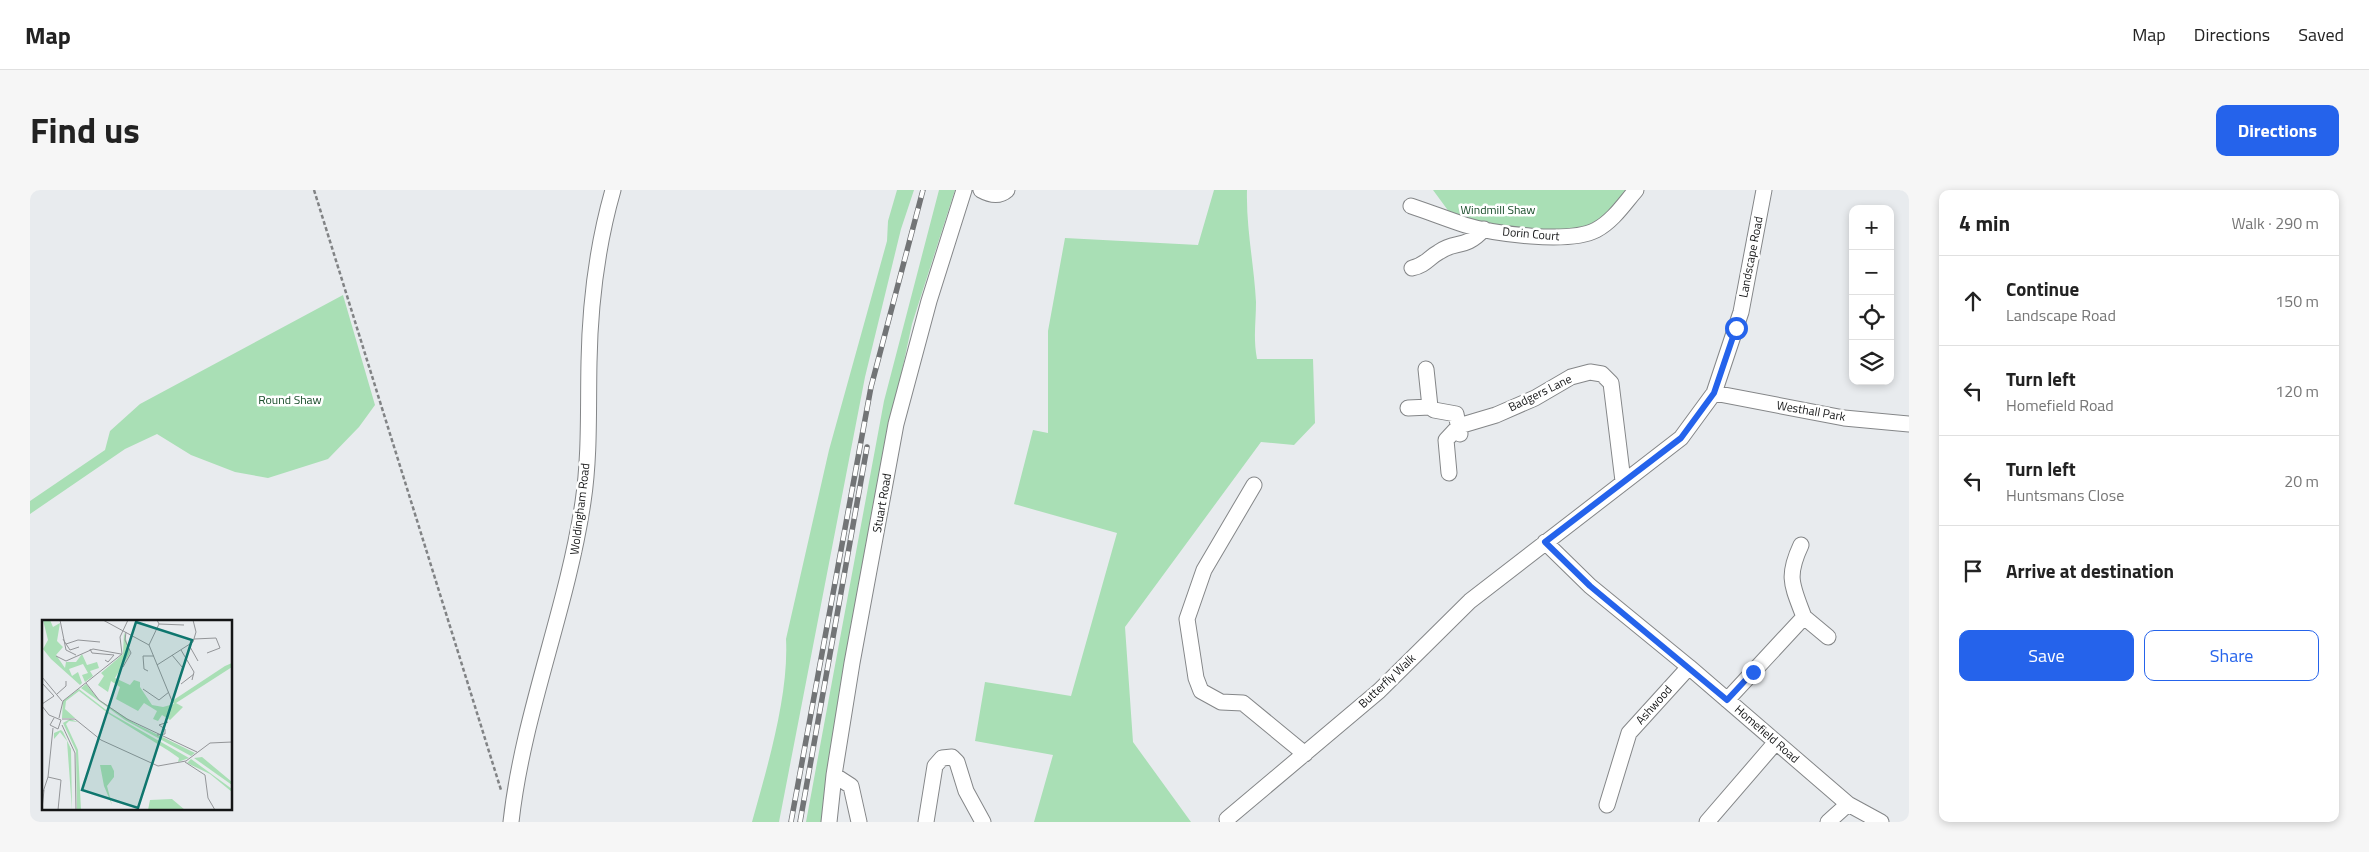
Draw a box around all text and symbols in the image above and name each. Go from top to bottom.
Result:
text: Map [25,17,71,53]
text: Map [2132,21,2166,48]
text: Directions [2194,21,2270,48]
text: Saved [2298,21,2344,48]
text: Find us [30,103,140,157]
button: Directions [2216,105,2339,156]
park label: Windmill Shaw [1460,200,1536,219]
map controls [1849,205,1894,385]
button: + [1849,205,1894,250]
text: 4 min [1959,207,2010,239]
text: Walk · 290 m [2231,211,2319,235]
street label: Landscape Road [1733,215,1768,299]
street label: Dorin Court [1502,222,1561,246]
button: − [1849,250,1894,295]
text: Continue [2006,274,2079,303]
icon: ahead [1959,287,1987,315]
text: 150 m [2275,289,2319,313]
button: locate [1849,295,1894,340]
text: Landscape Road [2006,303,2116,327]
route start [1725,317,1748,340]
button: layers [1849,340,1894,385]
text: Turn left [2006,364,2076,393]
street label: Badgers Lane [1505,369,1575,416]
icon: left [1959,377,1987,405]
text: 120 m [2275,379,2319,403]
park label: Round Shaw [258,390,322,409]
text: Homefield Road [2006,393,2114,417]
street label: Westhall Park [1775,395,1847,426]
text: Turn left [2006,454,2076,483]
street label: Woldingham Road [564,462,595,556]
icon: left [1959,467,1987,495]
text: 20 m [2284,469,2319,493]
street label: Stuart Road [867,472,896,534]
text: Huntsmans Close [2006,483,2124,507]
text: Arrive at destination [2006,556,2174,585]
icon: arrive [1959,557,1987,585]
inset map [42,620,232,810]
button: Save [1959,630,2134,681]
button: Share [2144,630,2319,681]
street label: Butterfly Walk [1354,649,1420,712]
route end [1742,661,1765,684]
street label: Ashwood [1631,681,1676,729]
street label: Homefield Road [1731,700,1804,767]

